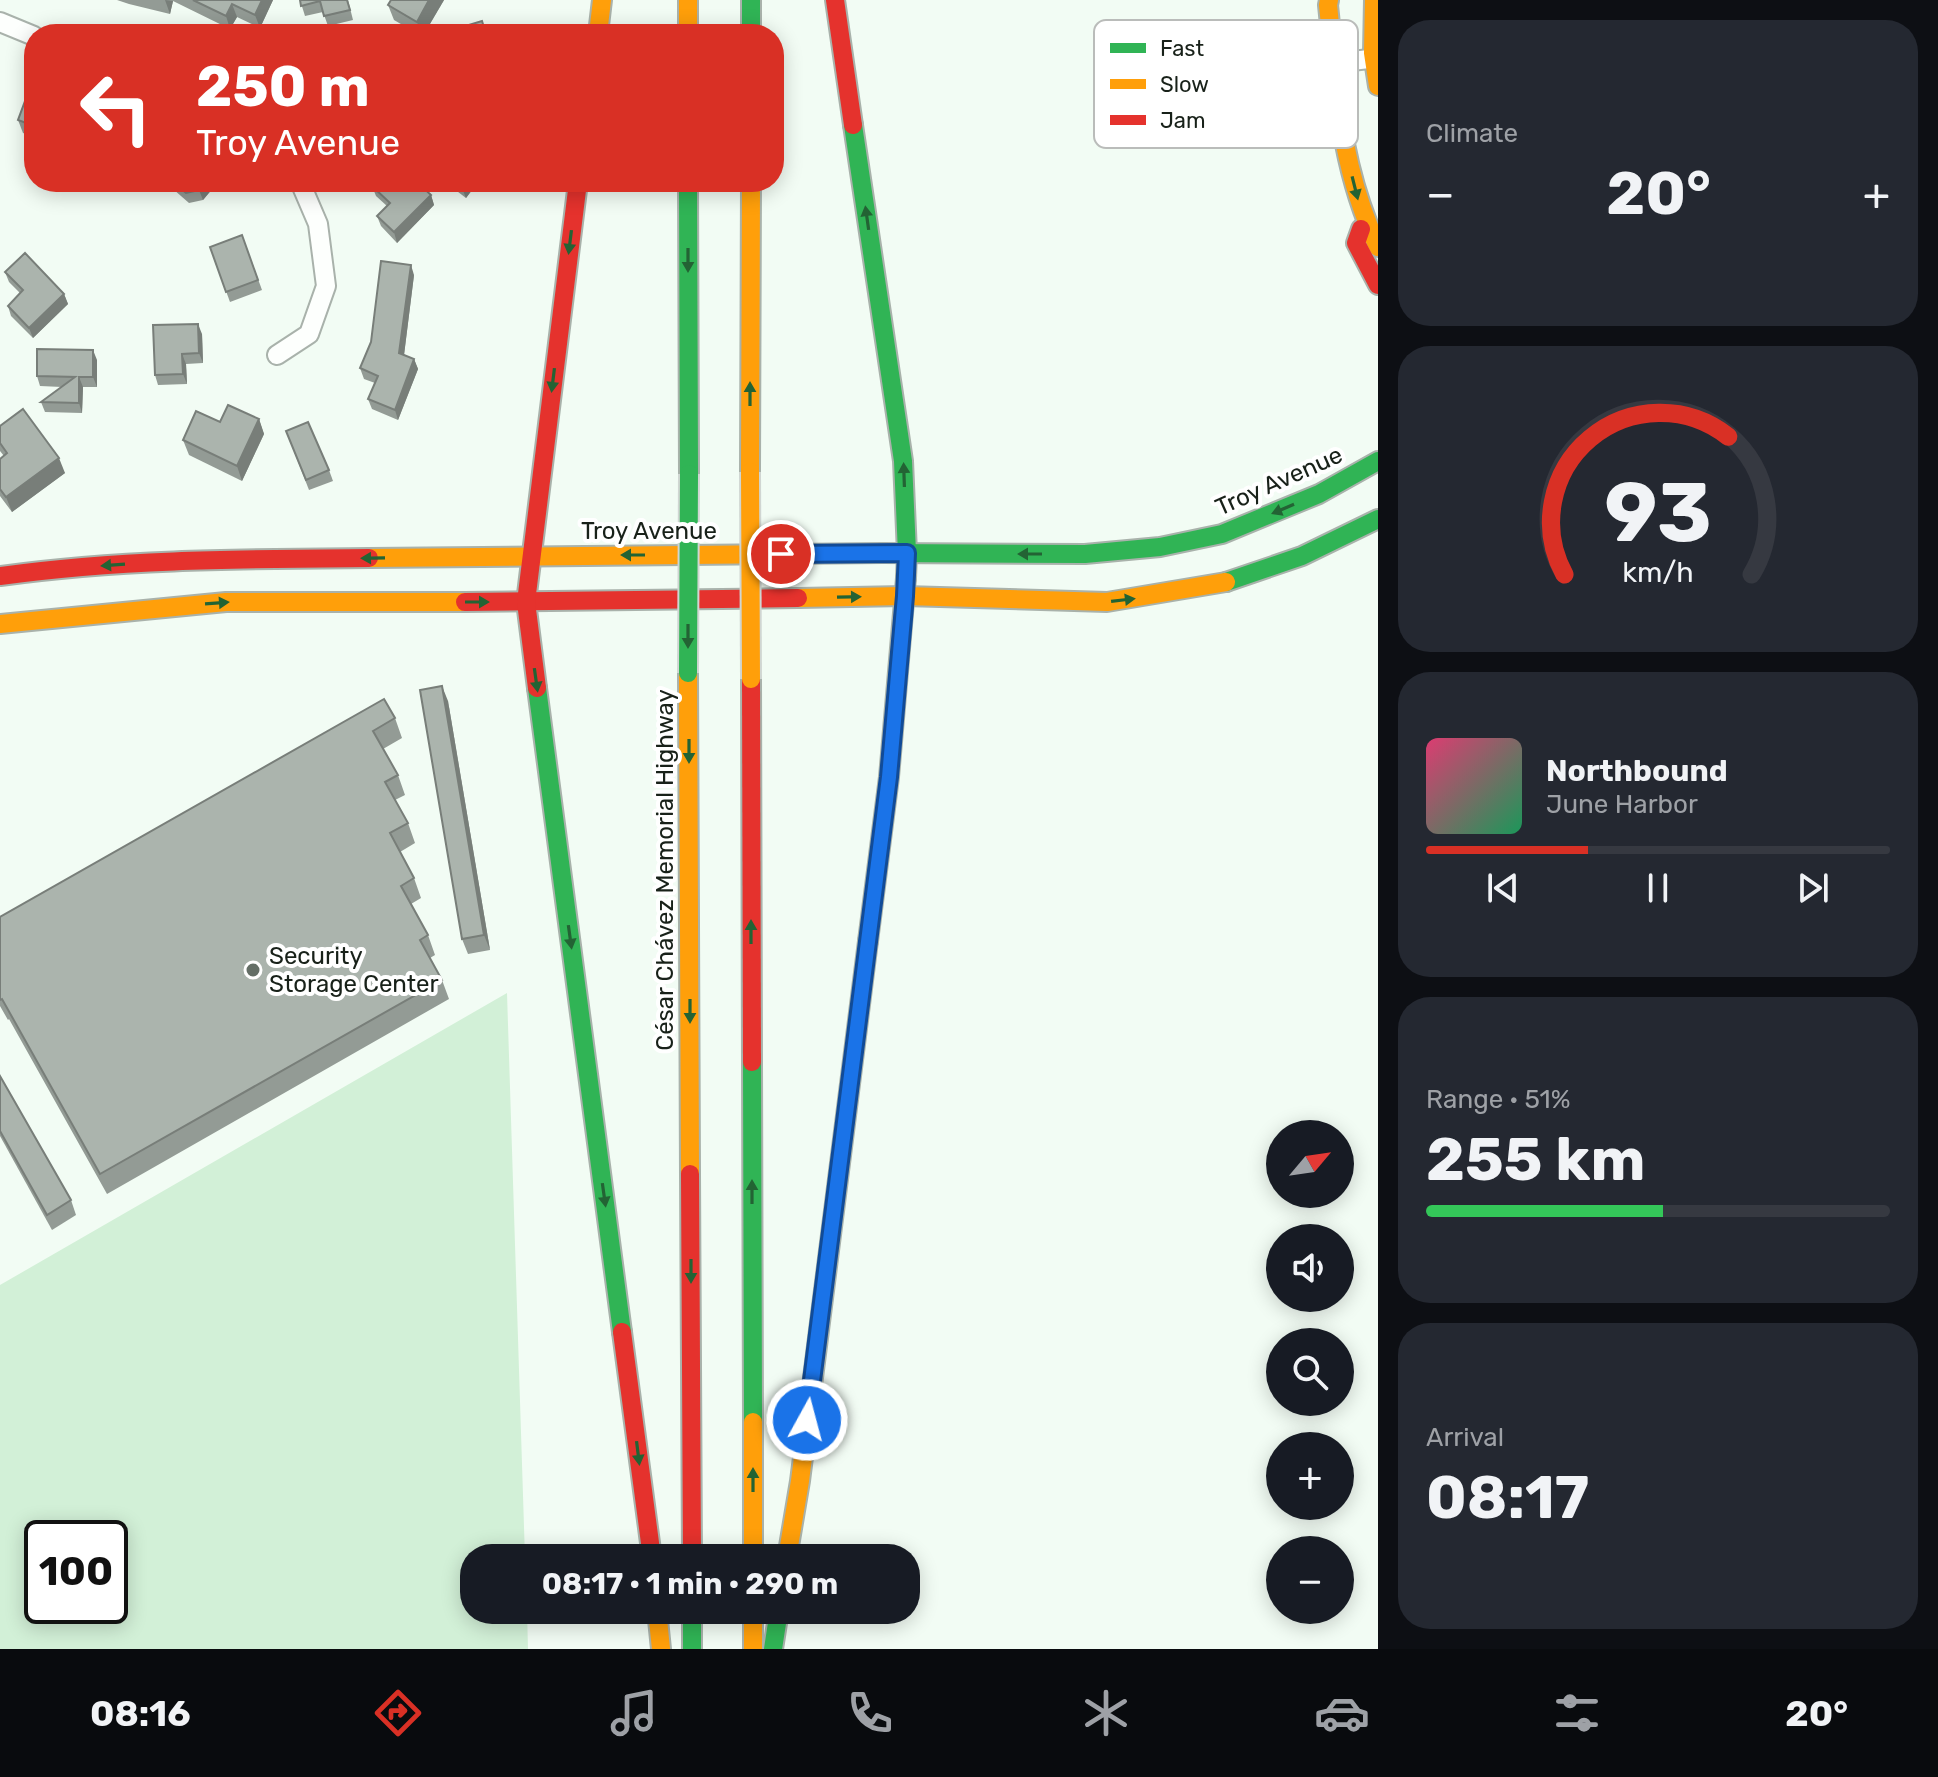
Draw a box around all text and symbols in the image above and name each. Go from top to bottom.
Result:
legend [1094,20,1358,148]
text: Fast [1160,35,1205,62]
text: 250 m [196,54,370,120]
icon: left [64,56,168,160]
text: Slow [1160,71,1209,98]
text: Jam [1160,107,1206,134]
text: Climate [1426,118,1518,149]
text: Troy Avenue [196,121,400,164]
text: 20° [1606,158,1711,229]
text: − [1426,168,1455,220]
text: + [1863,168,1890,220]
one-way arrow [1350,175,1362,200]
one-way arrow [860,205,873,230]
one-way arrow [563,230,576,255]
one-way arrow [682,248,694,273]
one-way arrow [546,368,559,393]
one-way arrow [744,381,756,406]
street label: Troy Avenue [1211,441,1347,521]
one-way arrow [897,462,910,487]
text: 93 [1604,462,1712,561]
one-way arrow [1272,502,1295,515]
street label: Troy Avenue [581,517,717,545]
pin [747,520,815,588]
icon: arrive [759,532,803,576]
one-way arrow [1017,548,1042,560]
one-way arrow [620,549,645,562]
one-way arrow [360,552,385,565]
text: km/h [1622,555,1694,589]
one-way arrow [100,559,125,572]
one-way arrow [837,591,862,603]
one-way arrow [1111,593,1136,606]
one-way arrow [205,596,230,609]
one-way arrow [465,596,490,608]
one-way arrow [682,624,694,649]
one-way arrow [530,667,543,692]
street label: César Chávez Memorial Highway [651,689,679,1051]
one-way arrow [683,739,695,764]
text: Northbound [1546,753,1728,789]
text: June Harbor [1546,789,1698,820]
icon: previous [1481,866,1525,910]
icon: pause [1636,866,1680,910]
icon: next [1791,866,1835,910]
one-way arrow [745,919,757,944]
one-way arrow [564,925,577,950]
place label: Security Storage Center [269,942,439,998]
marker: Security Storage Center [244,961,262,979]
one-way arrow [684,999,696,1024]
text: Range · 51% [1426,1084,1571,1115]
north arrow [1266,1120,1354,1208]
map controls [1266,1120,1354,1624]
text: 255 km [1426,1124,1645,1195]
one-way arrow [746,1179,758,1204]
one-way arrow [598,1183,611,1208]
button: sound [1266,1224,1354,1312]
one-way arrow [685,1259,697,1284]
button: search [1266,1328,1354,1416]
position arrow [765,1378,849,1462]
text: Arrival [1426,1422,1504,1453]
button: + [1266,1432,1354,1520]
one-way arrow [632,1441,645,1466]
text: 08:17 [1426,1462,1589,1533]
one-way arrow [747,1467,759,1492]
speed limit sign: 100 [24,1520,128,1624]
button: − [1266,1536,1354,1624]
text: 08:17 · 1 min · 290 m [542,1566,838,1602]
icon: directions [370,1685,426,1741]
icon: music [606,1685,662,1741]
icon: phone [842,1685,898,1741]
icon: climate [1078,1685,1134,1741]
icon: car [1314,1685,1370,1741]
icon: filters [1549,1685,1605,1741]
text: 08:16 [90,1692,191,1735]
text: 20° [1785,1692,1848,1735]

